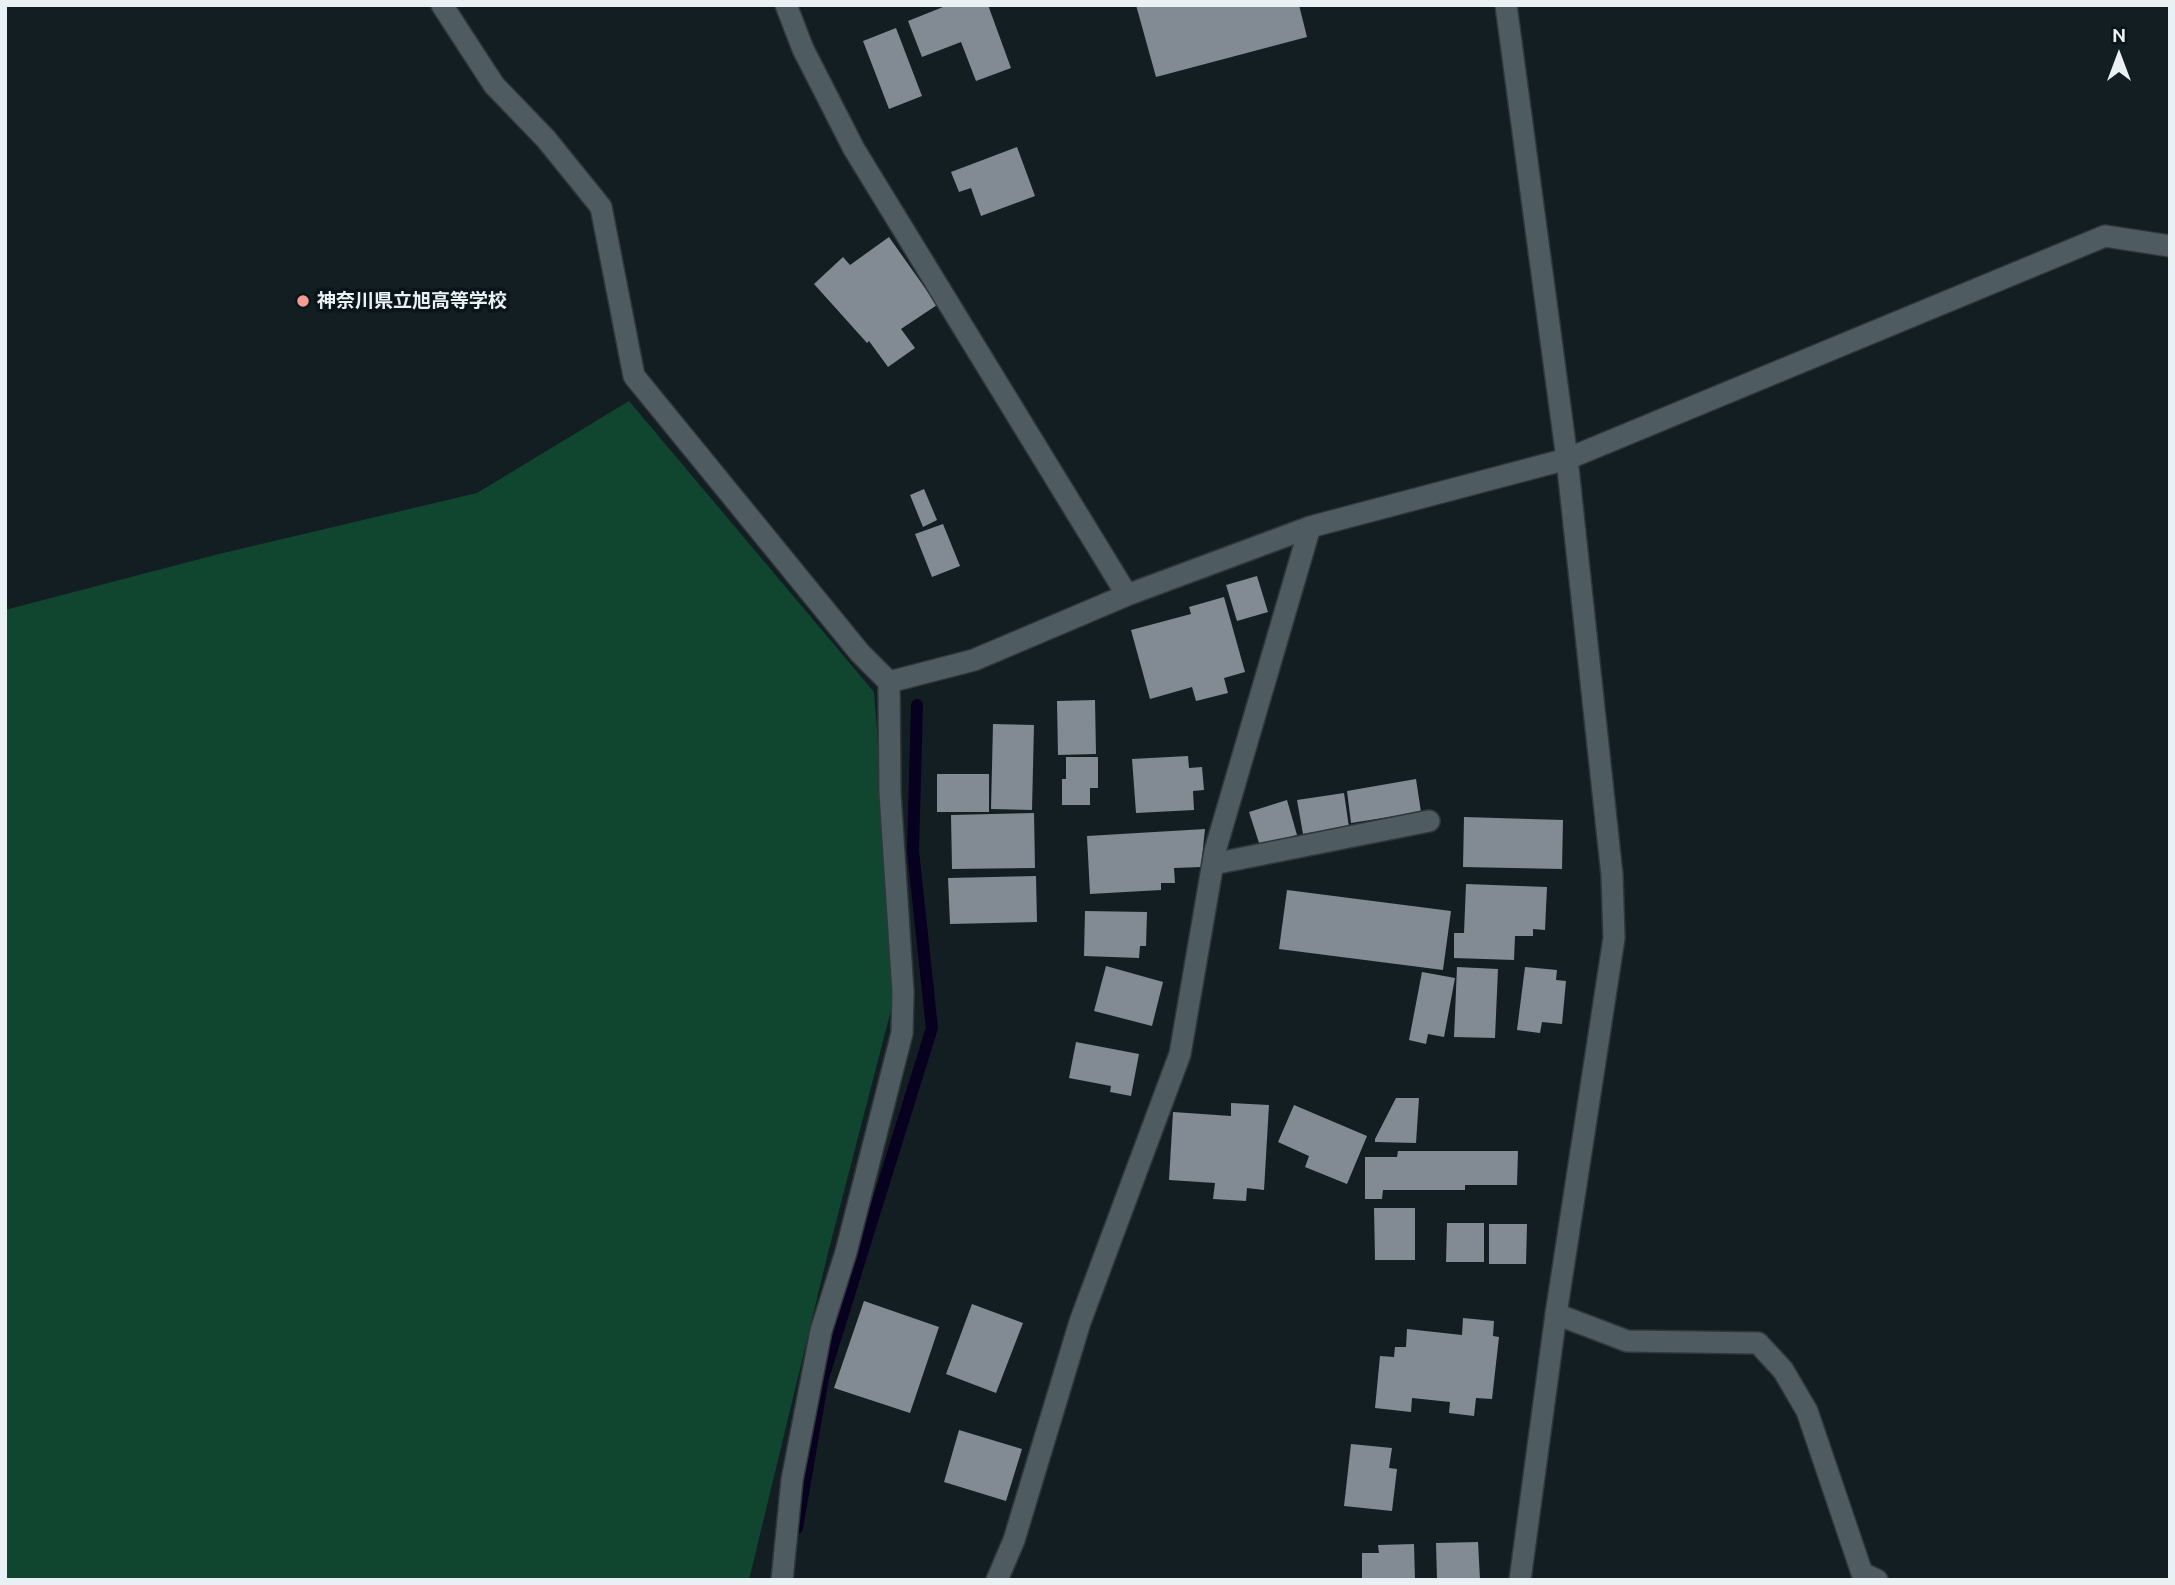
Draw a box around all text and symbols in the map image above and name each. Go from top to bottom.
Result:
north arrow [2084,21,2154,91]
text: N [2112,24,2126,46]
place label: 神奈川県立旭高等学校 [317,290,507,312]
marker: 神奈川県立旭高等学校 [295,293,311,309]

